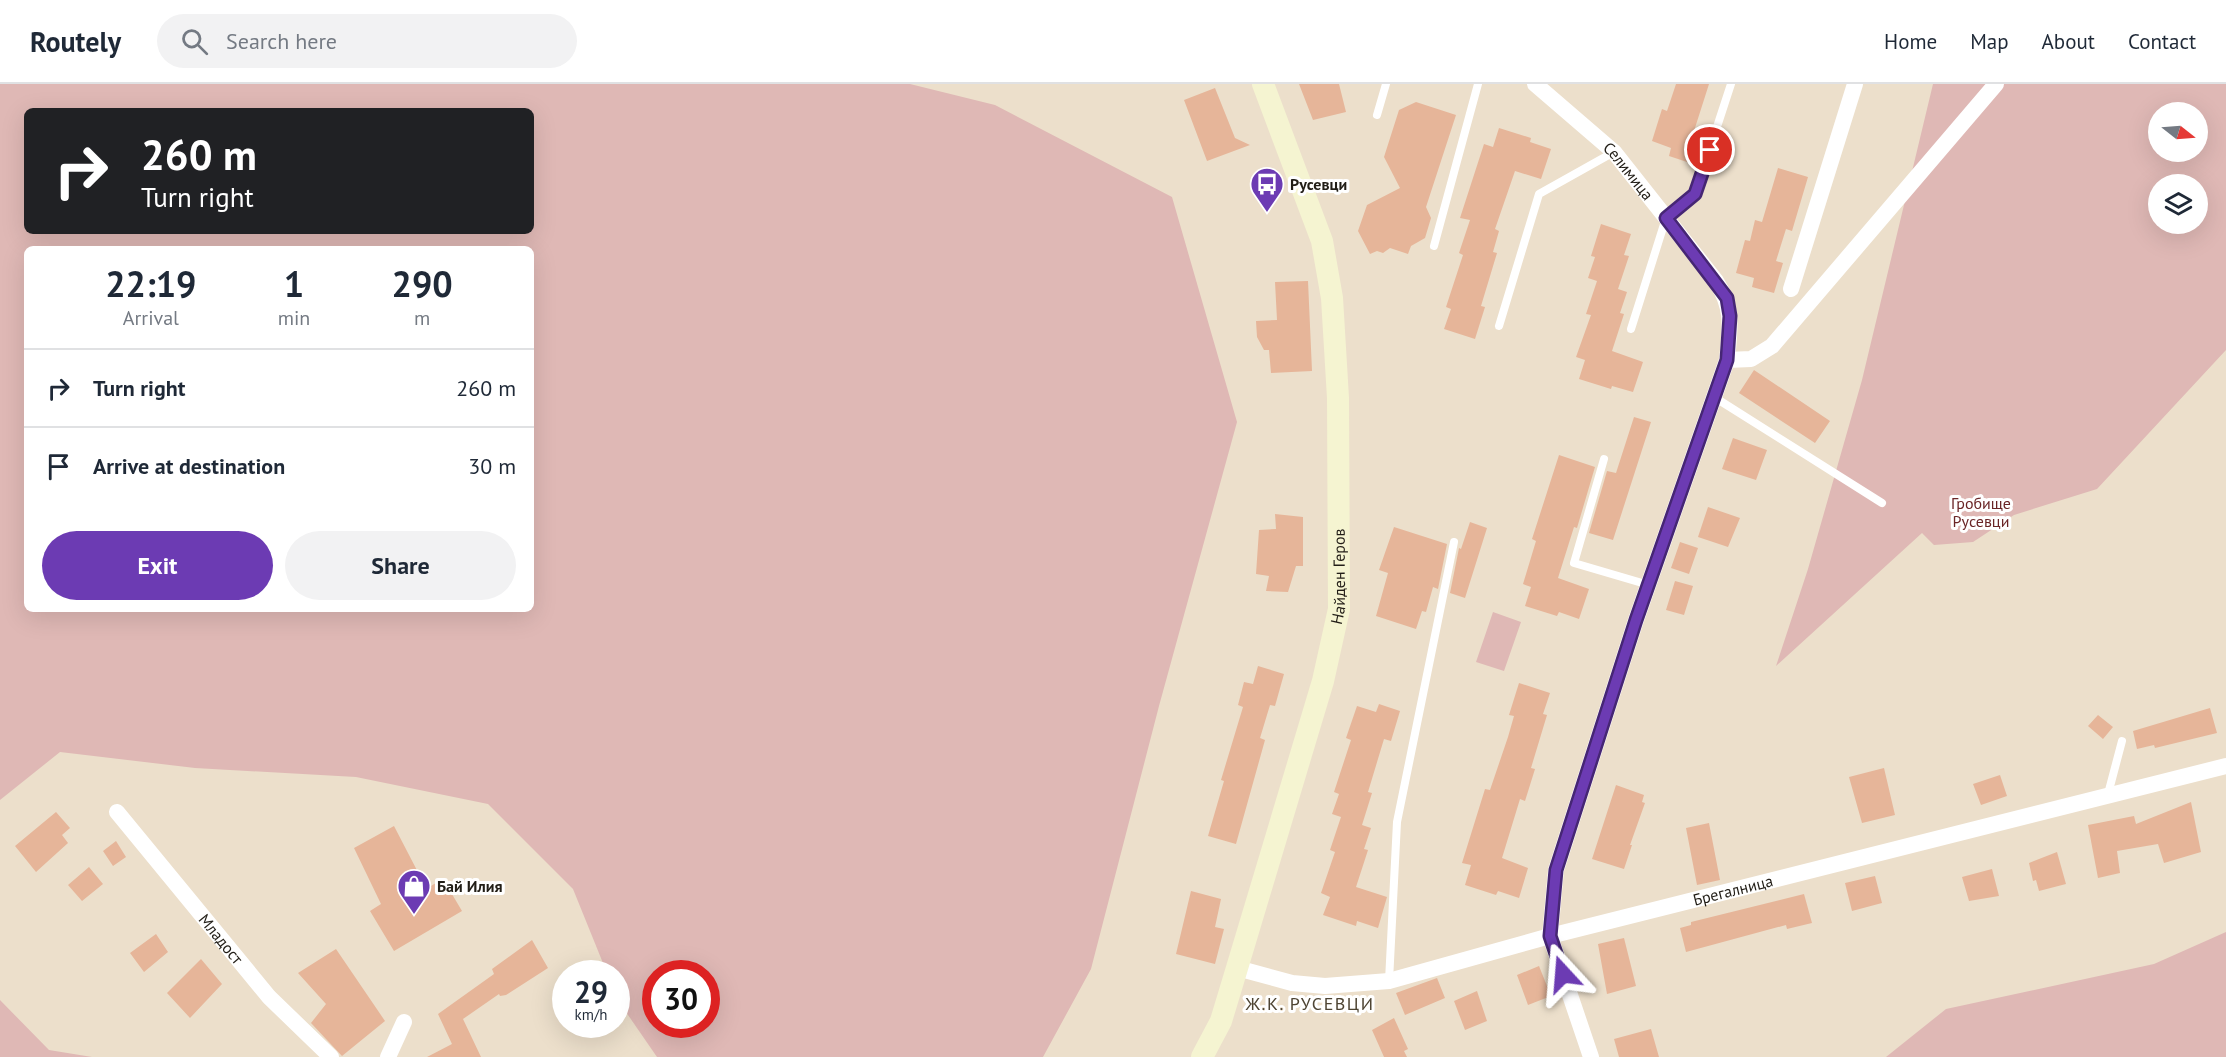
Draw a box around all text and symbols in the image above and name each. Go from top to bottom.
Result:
search box [157,14,577,68]
text: Routely [30,23,121,60]
icon: search [178,25,211,58]
text: Search here [226,27,337,55]
text: Home [1884,28,1937,55]
text: Map [1970,28,2009,55]
text: About [2042,28,2095,55]
text: Contact [2128,28,2196,55]
north arrow [2148,102,2208,162]
map controls [2148,102,2208,234]
pin [1684,124,1735,175]
text: 260 m [141,127,257,182]
icon: right [42,132,120,210]
icon: arrive [1693,133,1726,166]
street label: Селимица [1599,137,1658,204]
bus stop icon: Русевци [1249,166,1285,213]
place label: Русевци [1290,174,1347,194]
button: layers [2148,174,2208,234]
text: Turn right [141,180,254,214]
text: 22:19 [105,260,197,307]
text: 1 [284,260,304,307]
text: 290 [392,260,453,307]
text: Arrival [123,305,179,331]
text: min [278,305,310,331]
text: m [414,305,430,331]
icon: right [42,372,75,405]
text: Turn right [93,374,185,402]
text: 260 m [456,374,516,402]
icon: arrive [42,450,75,483]
text: Arrive at destination [93,452,285,480]
text: 30 m [468,452,516,480]
park label: Гробище Русевци [1951,493,2011,531]
street label: Найден Геров [1326,528,1349,626]
button: Exit [42,531,273,600]
button: Share [285,531,516,600]
shop icon: Бай Илия [396,868,432,915]
street label: Брегалница [1691,870,1775,910]
place label: Бай Илия [437,876,503,896]
street label: Младост [195,909,248,968]
position arrow [1531,942,1595,1006]
speed limit sign: 30 [642,960,720,1038]
text: 29 [574,972,608,1011]
district label: Ж.К. РУСЕВЦИ [1245,992,1374,1015]
text: km/h [575,1005,607,1024]

